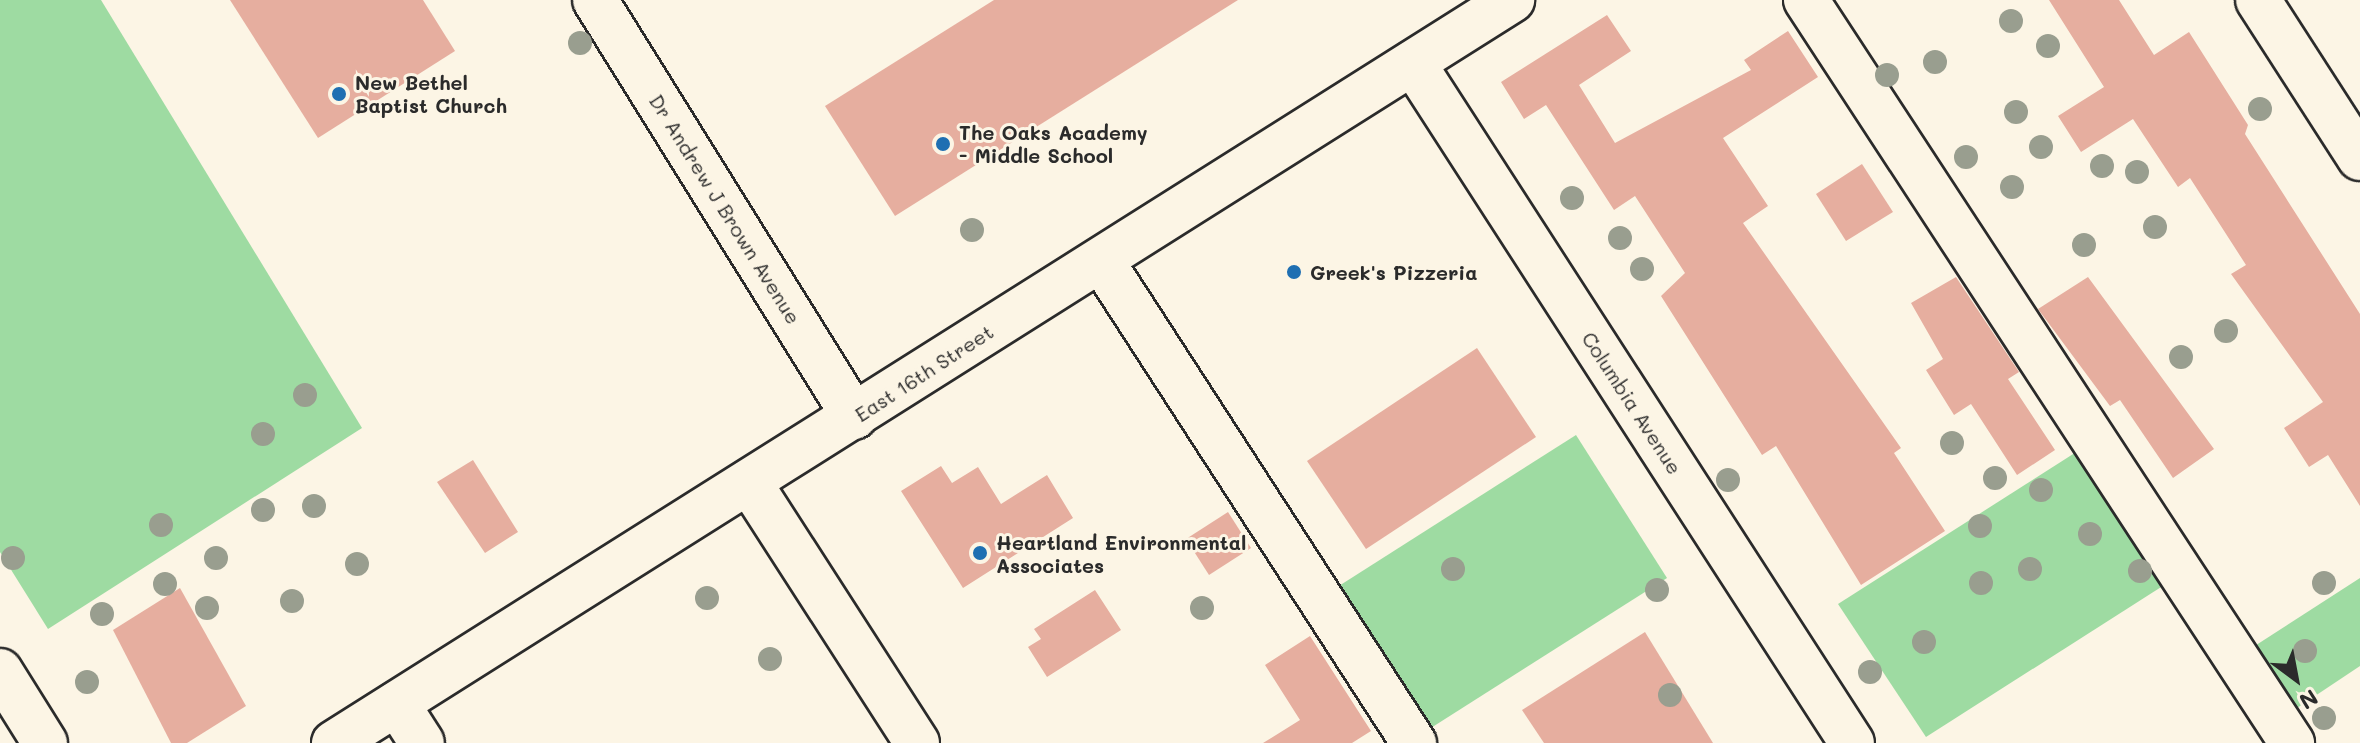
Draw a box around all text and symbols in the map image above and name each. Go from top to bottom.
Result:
place label: New Bethel Baptist Church [355,70,507,117]
marker: New Bethel Baptist Church [330,85,348,103]
street label: Dr Andrew J Brown Avenue [644,90,806,328]
place label: The Oaks Academy - Middle School [959,120,1148,167]
marker: The Oaks Academy - Middle School [934,135,952,153]
place label: Greek's Pizzeria [1310,260,1477,284]
marker: Greek's Pizzeria [1285,263,1303,281]
street label: East 16th Street [850,319,998,427]
street label: Columbia Avenue [1577,327,1687,479]
place label: Heartland Environmental Associates [996,530,1246,577]
marker: Heartland Environmental Associates [971,544,989,562]
north arrow [2256,639,2336,719]
text: N [2294,683,2324,716]

